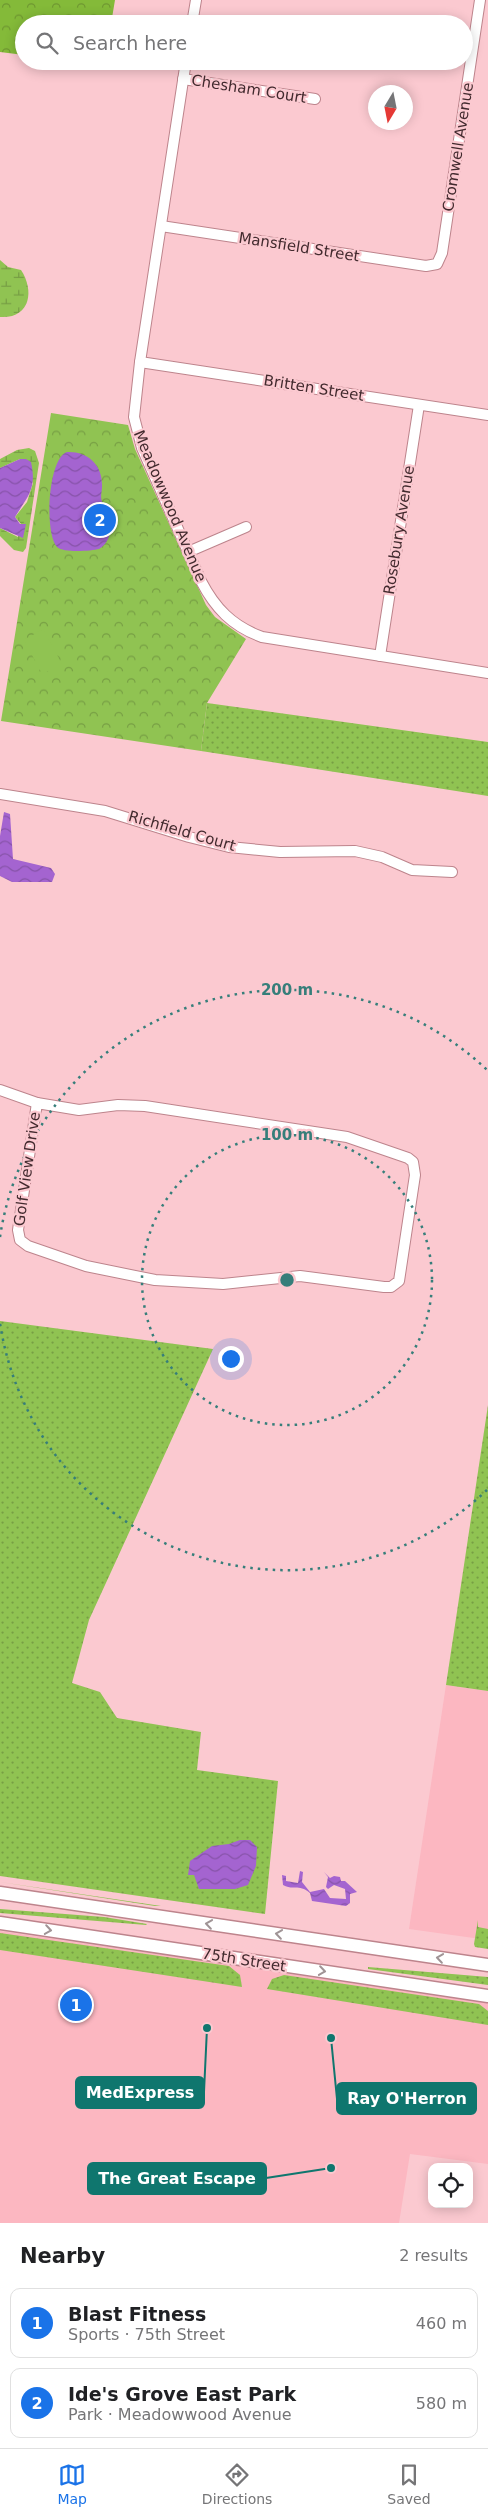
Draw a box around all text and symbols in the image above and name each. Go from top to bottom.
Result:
search box [15,15,473,70]
icon: search [33,29,61,57]
text: Search here [73,32,187,54]
street label: Chesham Court [190,71,308,107]
street label: Cromwell Avenue [439,81,477,213]
north arrow [368,85,413,130]
street label: Mansfield Street [237,229,361,265]
street label: Britten Street [262,371,366,405]
street label: Meadowwood Avenue [130,427,210,585]
street label: Rosebury Avenue [380,464,418,596]
pin: 2 [84,501,116,539]
street label: Richfield Court [126,807,238,855]
text: 200 m [261,981,313,999]
street label: Golf View Drive [10,1111,44,1227]
text: 100 m [261,1126,313,1144]
centre of rings [278,1271,296,1289]
your location [218,1346,244,1372]
one-way arrow [205,1919,213,1930]
one-way arrow [44,1925,53,1935]
one-way arrow [275,1930,283,1940]
street label: 75th Street [201,1944,287,1976]
one-way arrow [435,1953,443,1964]
one-way arrow [317,1966,326,1976]
pin: 1 [60,1986,92,2024]
callout: MedExpress [76,2077,204,2108]
text: MedExpress [86,2083,194,2102]
callout: Ray O'Herron [337,2083,476,2114]
text: Ray O'Herron [347,2089,467,2108]
callout: The Great Escape [88,2163,266,2194]
map controls [428,2163,473,2208]
button: locate [428,2163,473,2208]
text: The Great Escape [98,2169,256,2188]
text: Nearby [20,2244,105,2268]
text: 2 results [399,2246,468,2265]
text: Blast Fitness [68,2303,206,2325]
text: 1 [31,2314,43,2333]
text: 460 m [416,2314,467,2333]
text: Sports · 75th Street [68,2325,225,2344]
text: Ide's Grove East Park [68,2383,296,2405]
text: 2 [31,2394,43,2413]
text: 580 m [416,2394,467,2413]
text: Park · Meadowwood Avenue [68,2405,292,2424]
tab: Map [57,2461,87,2507]
tab: Directions [202,2461,272,2507]
tab: Saved [387,2461,431,2507]

